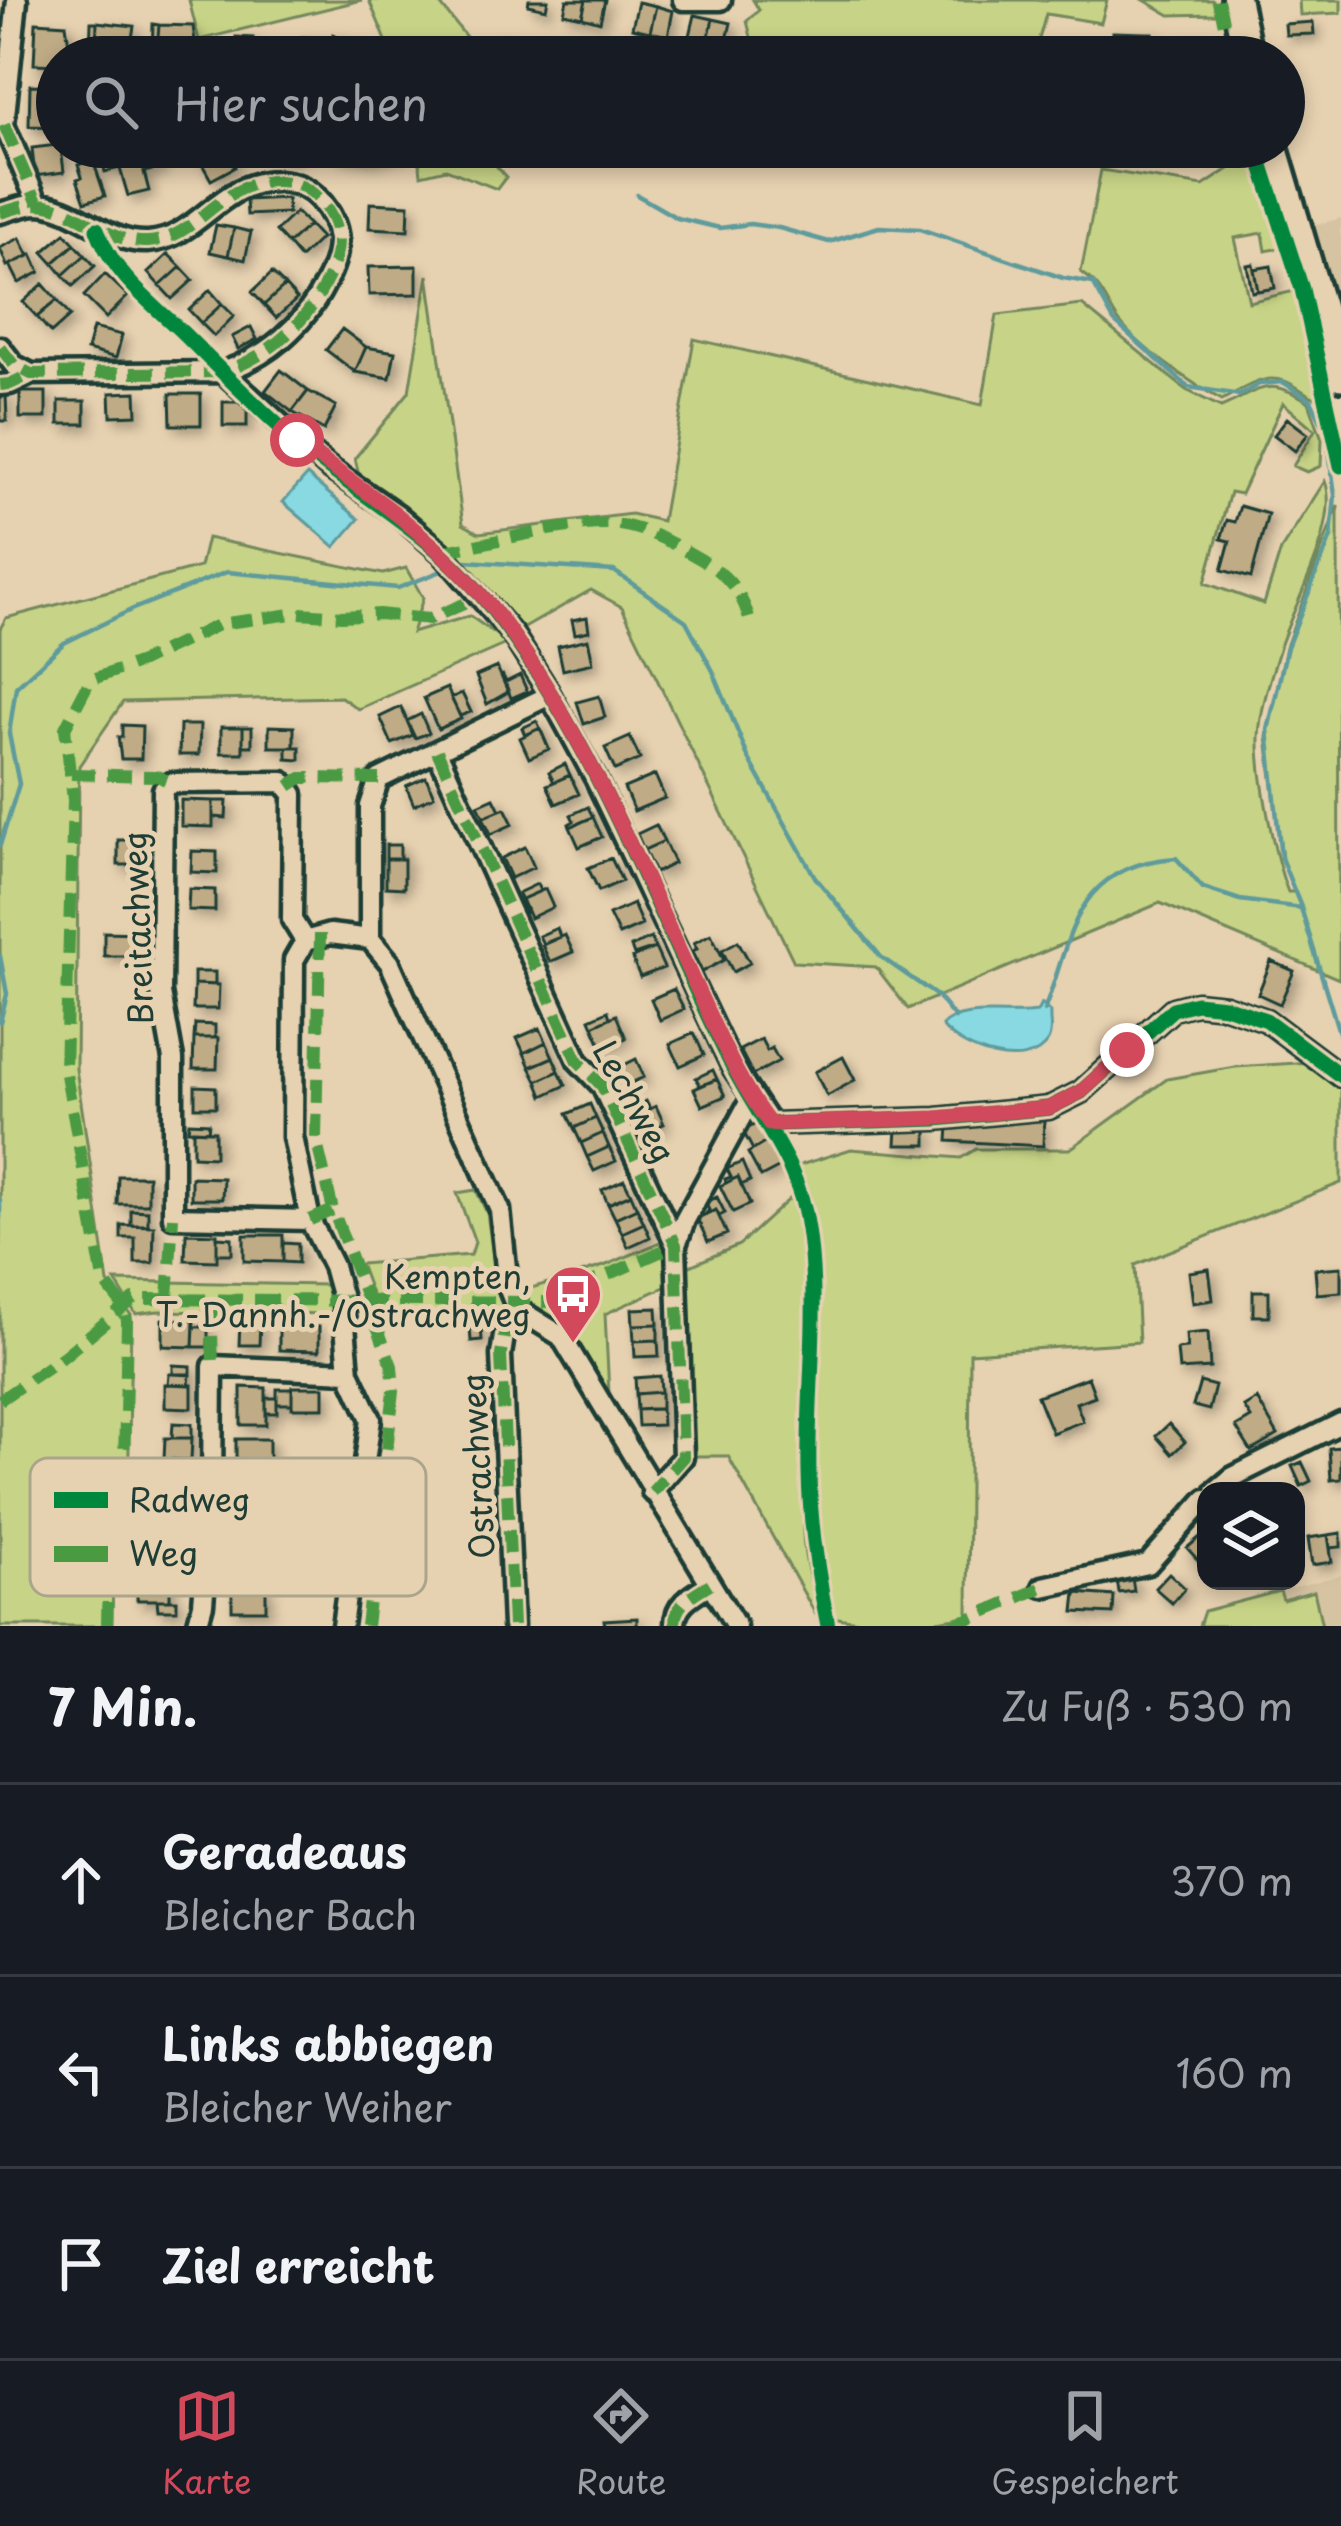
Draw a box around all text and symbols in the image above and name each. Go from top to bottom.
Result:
search box [36,36,1305,168]
text: Hier suchen [174,68,428,136]
icon: search [78,69,144,135]
route start [270,413,324,467]
street label: Breitachweg [108,830,164,1026]
route end [1100,1023,1154,1077]
street label: Lechweg [582,1031,690,1171]
place label: Kempten, T.-Dannh.-/Ostrachweg [155,1250,531,1338]
bus stop icon: Kempten, T.-Dannh.-/Ostrachweg [542,1263,604,1345]
street label: Ostrachweg [446,1372,506,1560]
legend [30,1458,426,1596]
text: Radweg [129,1473,250,1523]
map controls [1197,1482,1305,1590]
button: layers [1197,1482,1305,1590]
text: Weg [129,1527,198,1577]
text: 7 Min. [48,1666,197,1743]
text: Zu Fuß · 530 m [1001,1675,1293,1734]
text: Geradeaus [162,1816,407,1884]
icon: ahead [48,1847,114,1913]
text: 370 m [1170,1850,1293,1909]
text: Bleicher Bach [162,1884,417,1943]
text: Links abbiegen [162,2008,494,2076]
icon: left [48,2039,114,2105]
text: 160 m [1176,2042,1293,2101]
text: Bleicher Weiher [162,2076,452,2135]
text: Ziel erreicht [162,2230,435,2298]
icon: arrive [48,2231,114,2297]
tab: Karte [162,2383,252,2505]
tab: Route [576,2383,667,2505]
tab: Gespeichert [991,2383,1179,2505]

